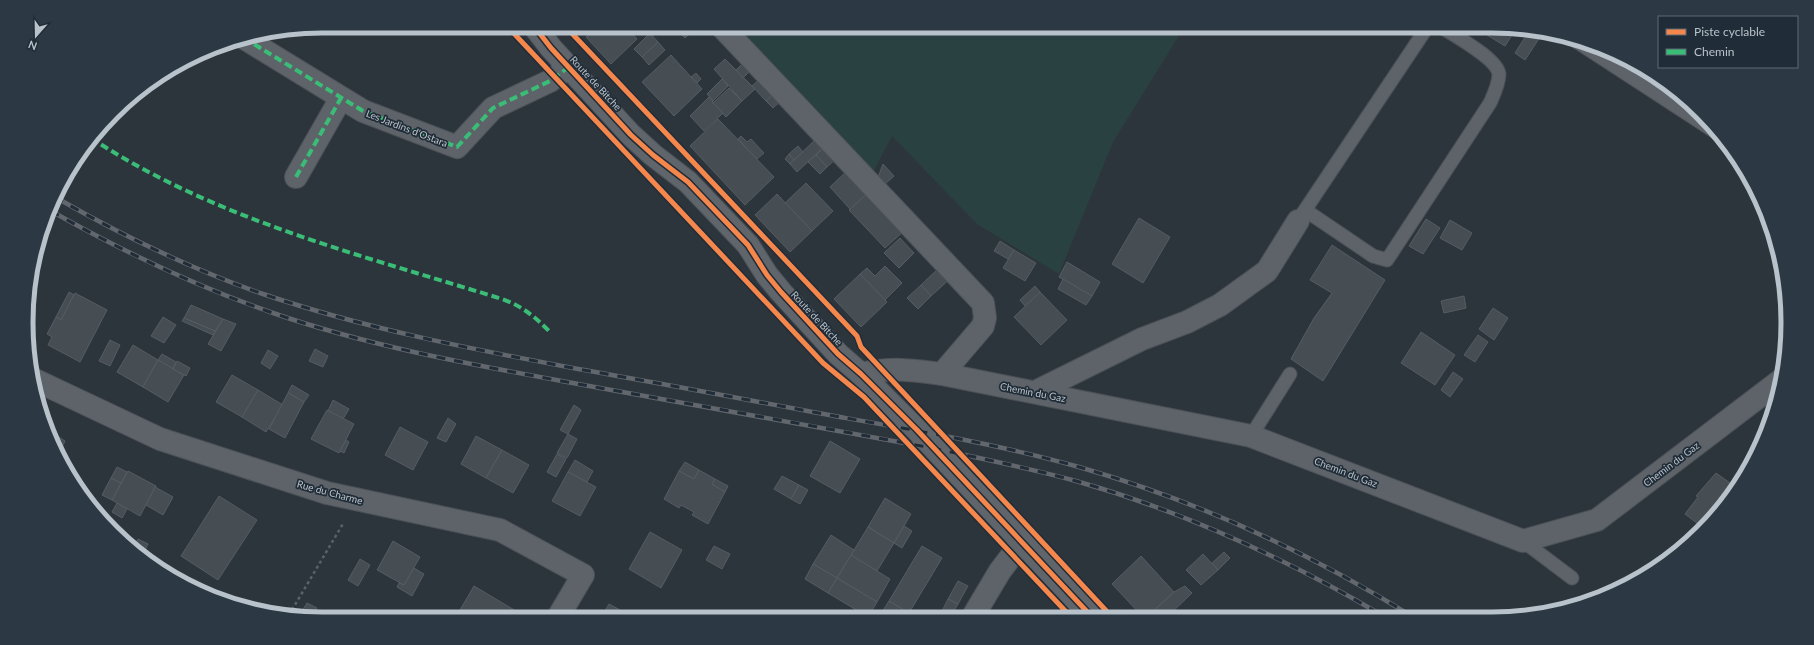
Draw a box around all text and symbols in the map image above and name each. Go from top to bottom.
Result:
north arrow [16,16,56,56]
legend [1658,16,1798,68]
text: Piste cyclable [1694,24,1765,39]
text: N [26,38,39,53]
text: Chemin [1694,44,1735,59]
street label: Route de Bitche [568,53,624,113]
street label: Les Jardins d'Ostara [364,107,450,149]
street label: Route de Bitche [789,288,845,348]
street label: Chemin du Gaz [999,380,1067,404]
street label: Chemin du Gaz [1641,439,1702,489]
street label: Chemin du Gaz [1313,454,1380,490]
street label: Rue du Charme [296,477,364,507]

